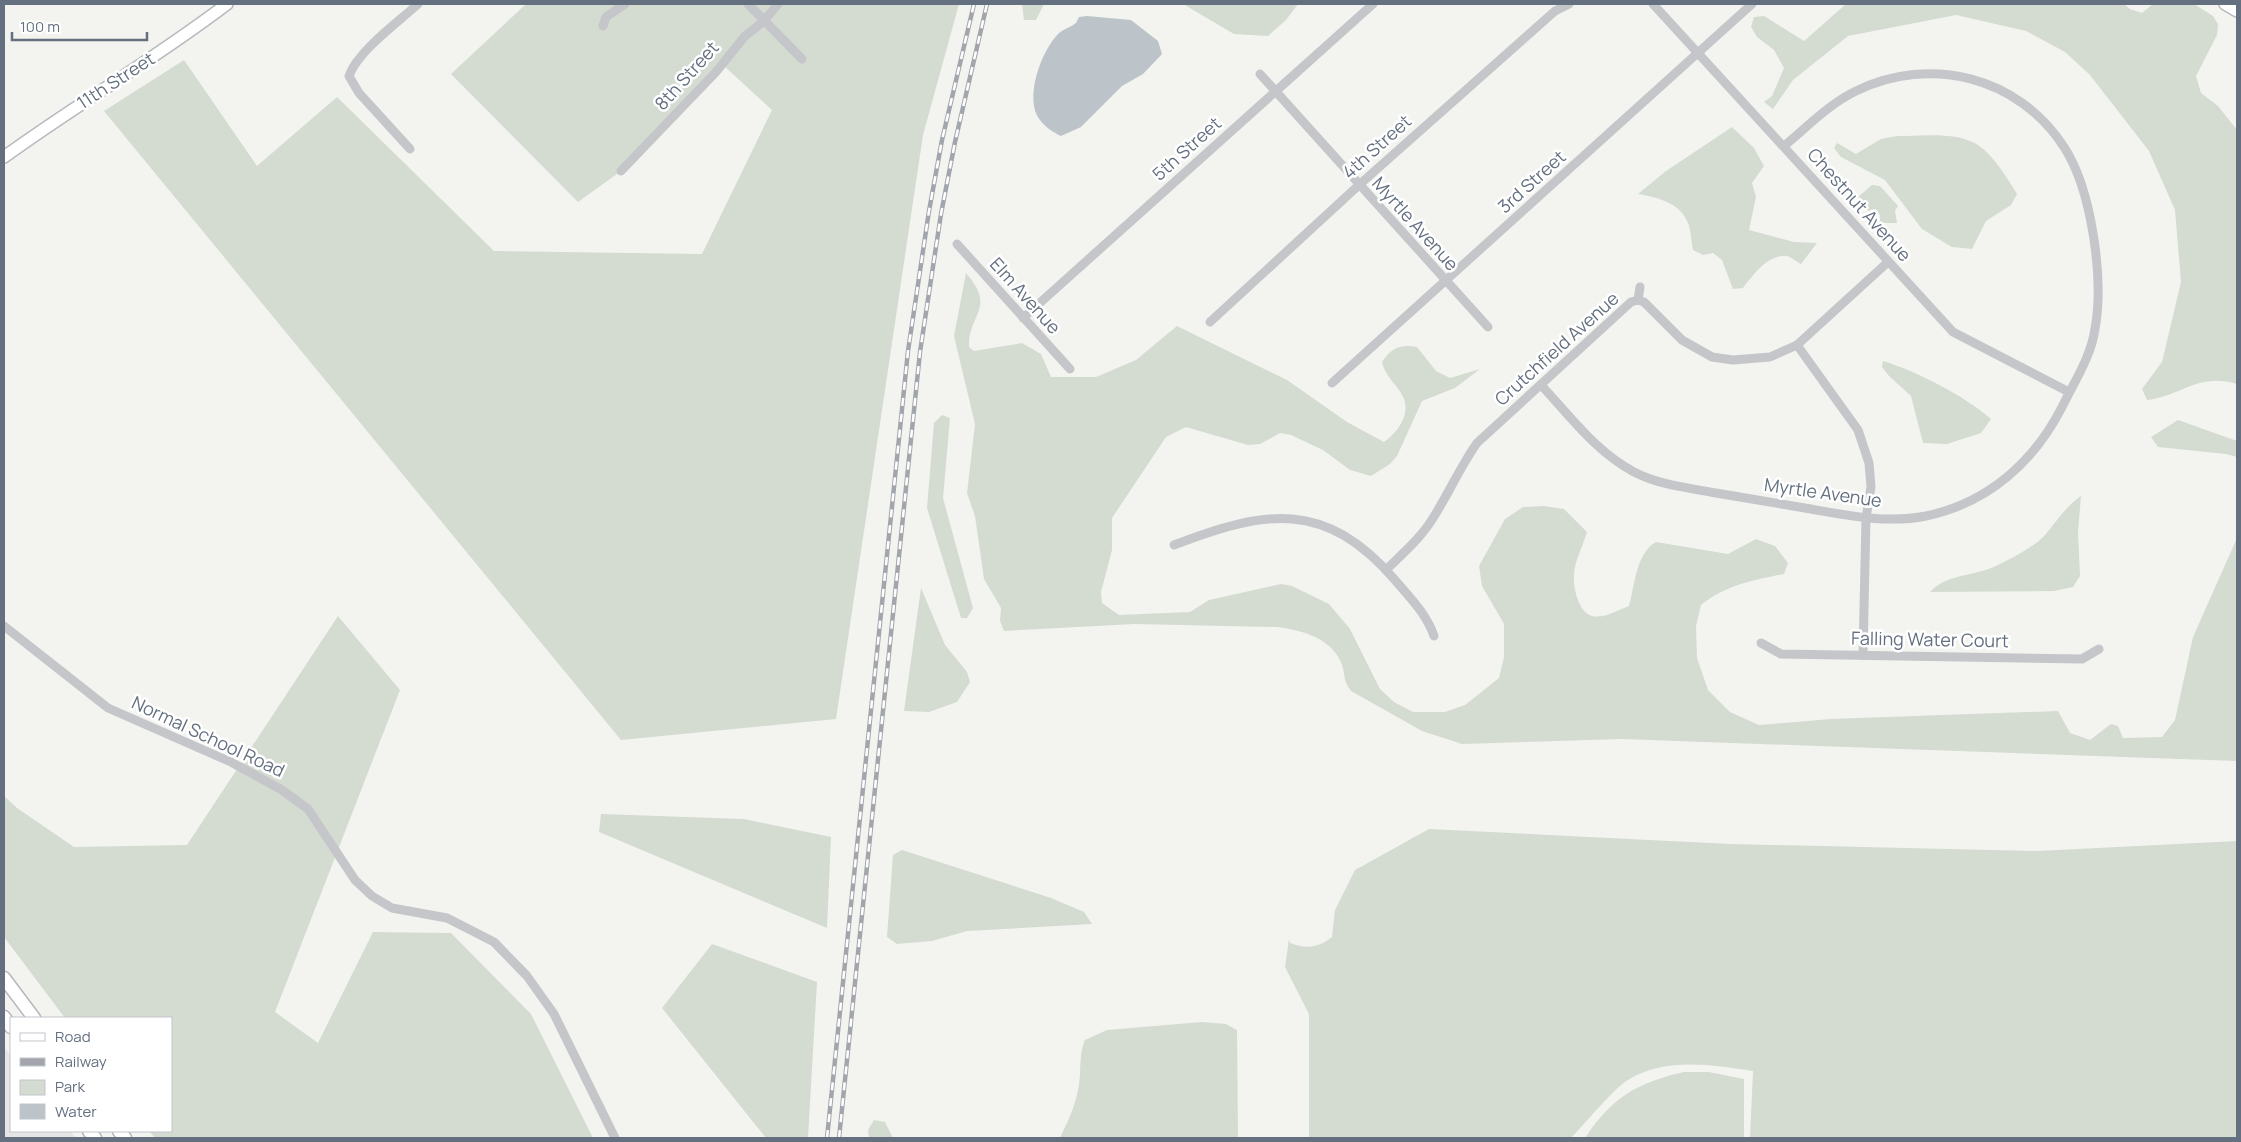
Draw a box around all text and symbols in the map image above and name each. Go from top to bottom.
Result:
scale bar [12,10,148,42]
text: 100 m [20,16,60,37]
street label: 8th Street [649,36,724,115]
street label: 11th Street [72,46,159,114]
street label: 4th Street [1337,109,1416,184]
street label: 5th Street [1147,111,1226,186]
street label: Chestnut Avenue [1802,143,1917,266]
street label: 3rd Street [1492,144,1570,218]
street label: Myrtle Avenue [1367,171,1464,275]
street label: Elm Avenue [985,252,1066,339]
street label: Crutchfield Avenue [1489,286,1623,410]
street label: Myrtle Avenue [1763,472,1883,512]
street label: Falling Water Court [1851,626,2009,652]
street label: Normal School Road [128,690,289,782]
legend [10,1017,172,1132]
text: Road [55,1026,91,1047]
text: Railway [55,1051,107,1072]
text: Park [55,1076,85,1097]
text: Water [55,1101,97,1122]

